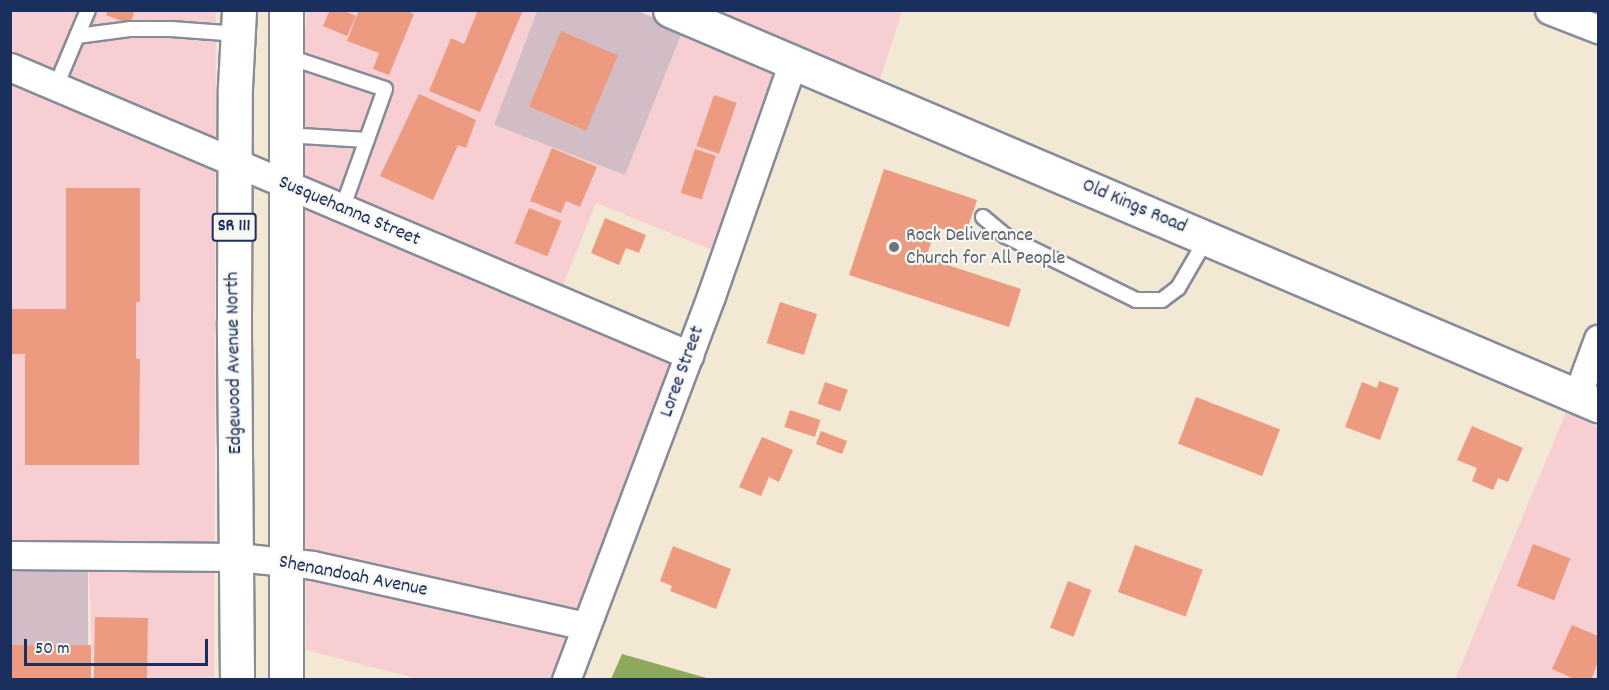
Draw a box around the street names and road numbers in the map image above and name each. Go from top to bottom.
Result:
street label: Susquehanna Street [274,171,424,253]
street label: Old Kings Road [1078,174,1190,240]
road number: SR 111 [212,212,256,242]
street label: Edgewood Avenue North [221,271,249,455]
street label: Loree Street [655,323,711,421]
street label: Shenandoah Avenue [277,551,429,603]

